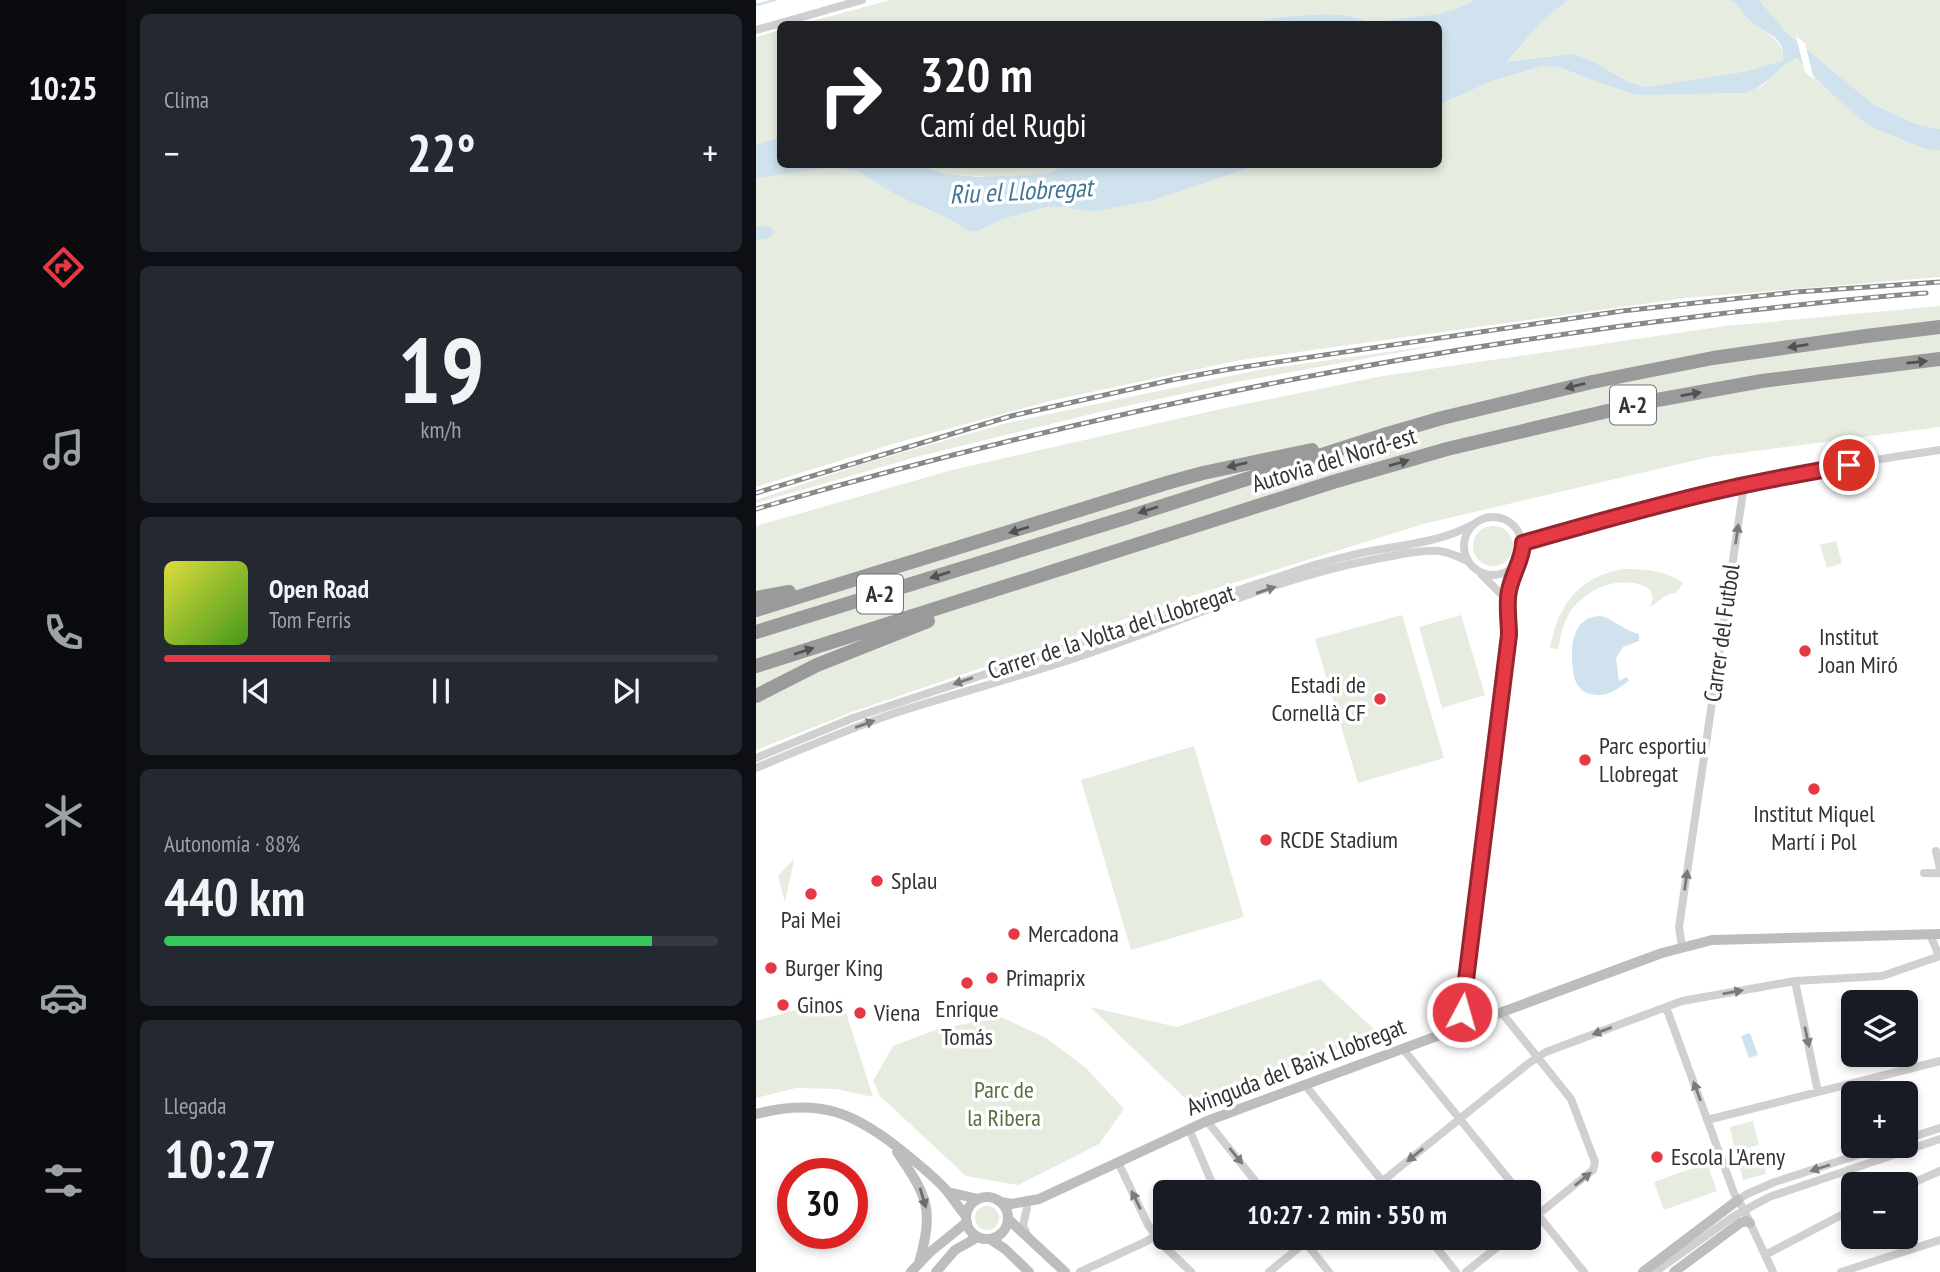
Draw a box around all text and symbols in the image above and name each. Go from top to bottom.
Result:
text: 320 m [920,42,1033,106]
icon: right [805,49,896,140]
text: 10:25 [28,67,98,109]
text: Clima [164,85,209,114]
text: Camí del Rugbi [920,104,1087,146]
text: 22° [407,119,475,186]
text: − [164,128,180,177]
text: + [702,128,718,177]
water label: Riu el Llobregat [949,170,1096,211]
icon: directions [39,243,88,292]
text: 19 [398,310,485,428]
one-way arrow [1787,340,1809,351]
one-way arrow [1906,356,1928,367]
one-way arrow [1563,381,1585,392]
road number: A-2 [1610,386,1656,424]
one-way arrow [1680,388,1702,399]
text: km/h [421,415,461,444]
street label: Autovia del Nord-est [1248,420,1420,499]
icon: music [39,425,88,474]
pin [1819,435,1879,495]
icon: arrive [1830,446,1868,484]
one-way arrow [1388,458,1409,468]
one-way arrow [1226,460,1248,471]
one-way arrow [1138,506,1159,516]
one-way arrow [1732,522,1743,544]
one-way arrow [1009,525,1030,535]
street label: Carrer del Futbol [1696,561,1747,704]
one-way arrow [929,570,950,581]
text: Open Road [269,572,369,605]
road number: A-2 [857,574,903,614]
street label: Carrer de la Volta del Llobregat [984,577,1238,686]
one-way arrow [1256,584,1277,595]
text: Tom Ferris [269,605,351,634]
icon: phone [39,608,88,657]
place label: Institut Joan Miró [1818,621,1898,680]
marker: Institut Joan Miró [1797,643,1813,659]
one-way arrow [794,645,815,656]
place label: Estadi de Cornellà CF [1272,669,1366,728]
icon: previous [237,672,275,710]
icon: pause [422,672,460,710]
icon: next [607,672,645,710]
one-way arrow [952,676,973,687]
marker: Estadi de Cornellà CF [1372,691,1388,707]
one-way arrow [854,718,875,729]
place label: Parc esportiu Llobregat [1599,730,1707,789]
marker: Parc esportiu Llobregat [1577,752,1593,768]
marker: Institut Miquel Martí i Pol [1806,781,1822,797]
icon: climate [39,791,88,840]
place label: Institut Miquel Martí i Pol [1753,798,1875,857]
place label: RCDE Stadium [1280,824,1398,855]
text: Autonomía · 88% [164,829,300,858]
marker: RCDE Stadium [1258,832,1274,848]
text: 440 km [164,863,305,930]
place label: Splau [891,865,937,896]
one-way arrow [1681,869,1692,891]
marker: Splau [869,873,885,889]
marker: Pai Mei [803,886,819,902]
place label: Pai Mei [781,904,841,935]
place label: Mercadona [1028,918,1119,949]
marker: Mercadona [1006,926,1022,942]
place label: Burger King [785,952,883,983]
marker: Burger King [763,960,779,976]
place label: Primaprix [1006,962,1085,993]
marker: Primaprix [984,970,1000,986]
icon: car [39,973,88,1022]
marker: Enrique Tomás [959,975,975,991]
position arrow [1425,975,1499,1049]
one-way arrow [1722,986,1744,997]
place label: Ginos [797,989,843,1020]
map controls [1841,990,1918,1249]
button: layers [1841,990,1918,1067]
place label: Enrique Tomás [935,993,999,1052]
marker: Ginos [775,997,791,1013]
place label: Viena [873,997,920,1028]
marker: Viena [852,1005,868,1021]
street label: Avinguda del Baix Llobregat [1182,1010,1410,1123]
one-way arrow [1592,1025,1613,1036]
one-way arrow [1801,1026,1812,1048]
park label: Parc de la Ribera [967,1074,1041,1133]
one-way arrow [1691,1080,1702,1101]
button: + [1841,1081,1918,1158]
text: Llegada [164,1091,227,1120]
text: 10:27 [164,1125,276,1192]
place label: Escola L'Areny [1671,1141,1785,1172]
one-way arrow [1406,1147,1423,1162]
one-way arrow [1228,1148,1243,1165]
marker: Escola L'Areny [1649,1149,1665,1165]
icon: filters [39,1156,88,1205]
speed limit sign: 30 [777,1158,868,1249]
one-way arrow [1810,1163,1831,1173]
one-way arrow [1573,1171,1591,1186]
button: − [1841,1172,1918,1249]
one-way arrow [918,1187,929,1208]
one-way arrow [1131,1190,1142,1210]
text: 10:27 · 2 min · 550 m [1247,1198,1447,1231]

